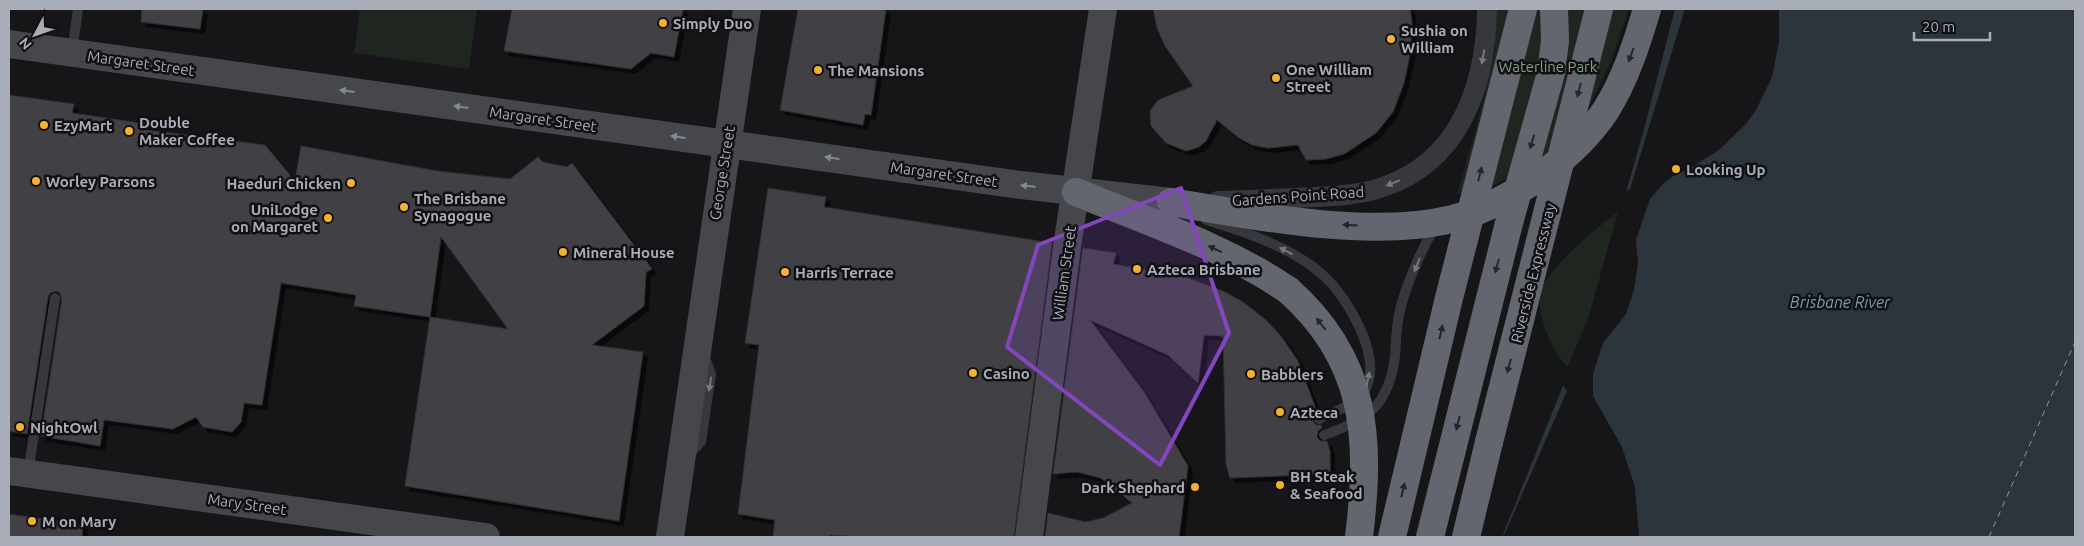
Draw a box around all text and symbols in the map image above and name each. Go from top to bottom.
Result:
north arrow [10,10,60,60]
scale bar [1914,10,1990,42]
place label: Simply Duo [673,15,752,32]
marker: Simply Duo [657,17,669,29]
text: 20 m [1922,18,1955,35]
place label: Sushia on William [1401,22,1468,56]
marker: Sushia on William [1385,33,1397,45]
text: N [16,34,35,53]
street label: Margaret Street [86,47,196,79]
one-way arrow [1627,48,1635,63]
one-way arrow [1479,50,1487,66]
park label: Waterline Park [1499,58,1598,75]
place label: One William Street [1286,61,1372,95]
place label: The Mansions [828,62,924,79]
marker: The Mansions [812,64,824,76]
marker: One William Street [1270,72,1282,84]
one-way arrow [1575,82,1583,98]
one-way arrow [339,87,355,95]
one-way arrow [452,103,468,111]
street label: Margaret Street [488,103,598,135]
place label: Double Maker Coffee [139,114,235,148]
place label: EzyMart [54,117,113,134]
marker: EzyMart [38,119,50,131]
marker: Double Maker Coffee [123,125,135,137]
street label: George Street [706,125,738,221]
one-way arrow [669,133,685,141]
one-way arrow [1527,135,1535,150]
one-way arrow [823,154,839,162]
street label: Margaret Street [889,158,999,190]
place label: Looking Up [1686,161,1766,178]
marker: Looking Up [1670,163,1682,175]
one-way arrow [1477,167,1485,182]
place label: Worley Parsons [46,173,155,190]
marker: Worley Parsons [30,175,42,187]
place label: Haeduri Chicken [226,175,341,192]
marker: Haeduri Chicken [345,177,357,189]
one-way arrow [1386,180,1400,188]
one-way arrow [1020,182,1036,190]
street label: Gardens Point Road [1231,183,1365,209]
place label: The Brisbane Synagogue [414,190,506,224]
place label: UniLodge on Margaret [231,201,319,235]
marker: The Brisbane Synagogue [398,201,410,213]
street label: Riverside Expressway [1507,201,1559,345]
marker: UniLodge on Margaret [322,212,334,224]
one-way arrow [1342,221,1358,229]
street label: William Street [1049,225,1079,321]
place label: Mineral House [573,244,675,261]
one-way arrow [1208,244,1222,252]
marker: Mineral House [557,246,569,258]
one-way arrow [1278,247,1293,255]
one-way arrow [1412,258,1420,272]
one-way arrow [1493,258,1501,273]
place label: Azteca Brisbane [1147,261,1261,278]
marker: Azteca Brisbane [1131,263,1143,275]
place label: Harris Terrace [795,264,894,281]
marker: Harris Terrace [779,266,791,278]
water label: Brisbane River [1790,293,1891,311]
one-way arrow [1315,318,1326,331]
one-way arrow [1437,324,1445,339]
one-way arrow [1505,359,1513,374]
place label: Casino [983,365,1030,382]
place label: Babblers [1261,366,1324,383]
marker: Casino [967,367,979,379]
marker: Babblers [1245,368,1257,380]
one-way arrow [1364,372,1372,387]
one-way arrow [706,376,714,392]
place label: Azteca [1290,404,1338,421]
marker: Azteca [1274,406,1286,418]
one-way arrow [1454,416,1462,431]
place label: NightOwl [30,419,98,436]
marker: NightOwl [14,421,26,433]
place label: BH Steak & Seafood [1290,468,1362,502]
place label: Dark Shephard [1081,479,1185,496]
marker: BH Steak & Seafood [1274,479,1286,491]
marker: Dark Shephard [1189,481,1201,493]
one-way arrow [1399,482,1407,497]
street label: Mary Street [207,490,288,518]
place label: M on Mary [42,513,116,530]
marker: M on Mary [26,515,38,527]

